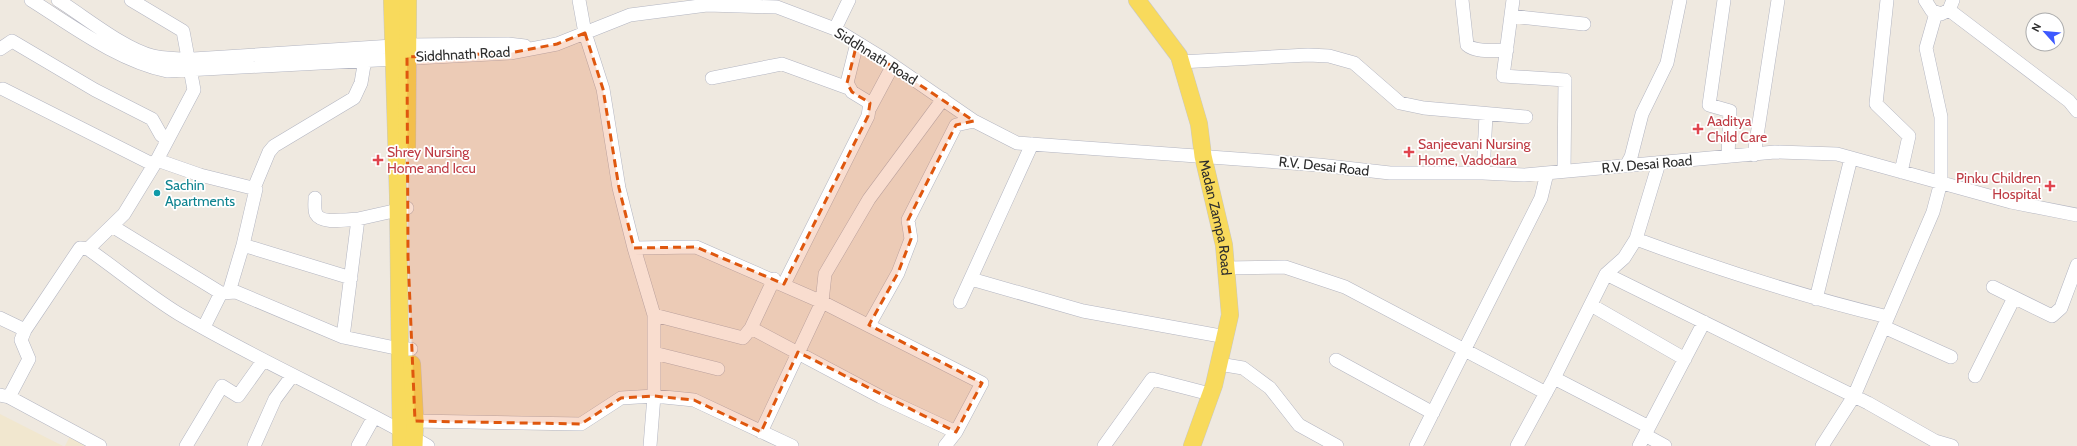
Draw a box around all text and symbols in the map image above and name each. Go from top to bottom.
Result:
north arrow [2025,12,2065,52]
text: N [2028,21,2044,34]
street label: Siddhnath Road [831,23,921,89]
street label: Siddhnath Road [415,43,511,65]
place label: Aaditya Child Care [1707,112,1767,146]
marker: Aaditya Child Care [1692,123,1704,135]
place label: Sanjeevani Nursing Home, Vadodara [1418,135,1531,169]
place label: Shrey Nursing Home and Iccu [387,143,476,177]
marker: Sanjeevani Nursing Home, Vadodara [1403,146,1415,158]
street label: R.V. Desai Road [1601,151,1693,177]
street label: R.V. Desai Road [1278,152,1370,180]
marker: Shrey Nursing Home and Iccu [372,154,384,166]
street label: Madan Zampa Road [1195,158,1236,276]
place label: Pinku Children Hospital [1956,169,2042,203]
place label: Sachin Apartments [165,176,235,210]
marker: Pinku Children Hospital [2044,180,2056,192]
marker: Sachin Apartments [152,188,162,198]

